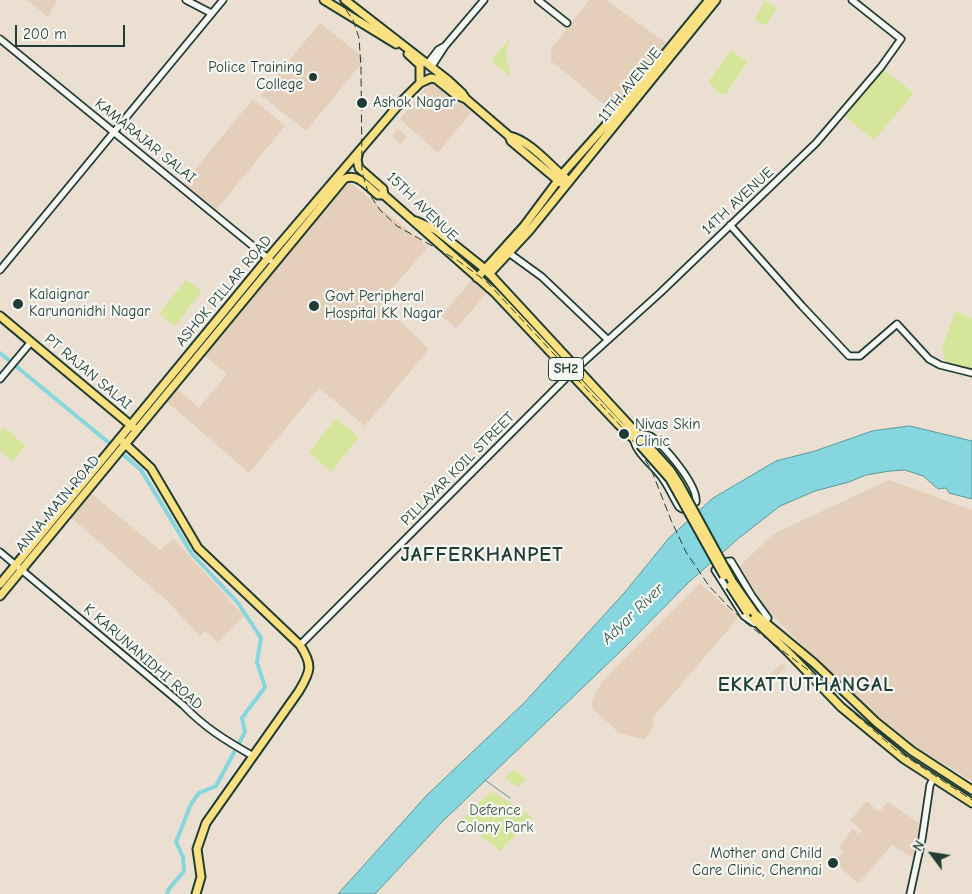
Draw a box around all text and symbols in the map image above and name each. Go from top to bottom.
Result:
scale bar [18,15,128,47]
text: 200 m [23,25,67,43]
street label: 11TH AVENUE [595,44,665,126]
place label: Police Training College [208,59,303,94]
marker: Police Training College [307,71,319,83]
place label: Ashok Nagar [373,94,455,112]
street label: KAMARAJAR SALAI [91,95,199,187]
marker: Ashok Nagar [355,96,369,110]
street label: 14TH AVENUE [698,163,778,239]
street label: 15TH AVENUE [383,169,461,245]
street label: ASHOK PILLAR ROAD [172,232,276,350]
place label: Kalaignar Karunanidhi Nagar [29,286,150,321]
place label: Govt Peripheral Hospital KK Nagar [325,288,442,323]
marker: Kalaignar Karunanidhi Nagar [11,297,25,311]
marker: Govt Peripheral Hospital KK Nagar [307,299,321,313]
street label: PT RAJAN SALAI [41,330,135,414]
road number: SH2 [548,358,584,380]
street label: PILLAYAR KOIL STREET [397,408,519,530]
place label: Nivas Skin Clinic [635,416,700,451]
marker: Nivas Skin Clinic [617,427,631,441]
street label: ANNA MAIN ROAD [12,452,104,556]
district label: JAFFERKHANPET [399,543,565,567]
water label: Adyar River [598,580,668,648]
street label: K KARUNANIDHI ROAD [80,600,206,714]
district label: EKKATTUTHANGAL [716,673,896,697]
park label: Defence Colony Park [456,802,534,837]
north arrow [907,829,957,879]
text: N [909,838,928,854]
place label: Mother and Child Care Clinic, Chennai [692,845,822,880]
marker: Mother and Child Care Clinic, Chennai [826,856,840,870]

